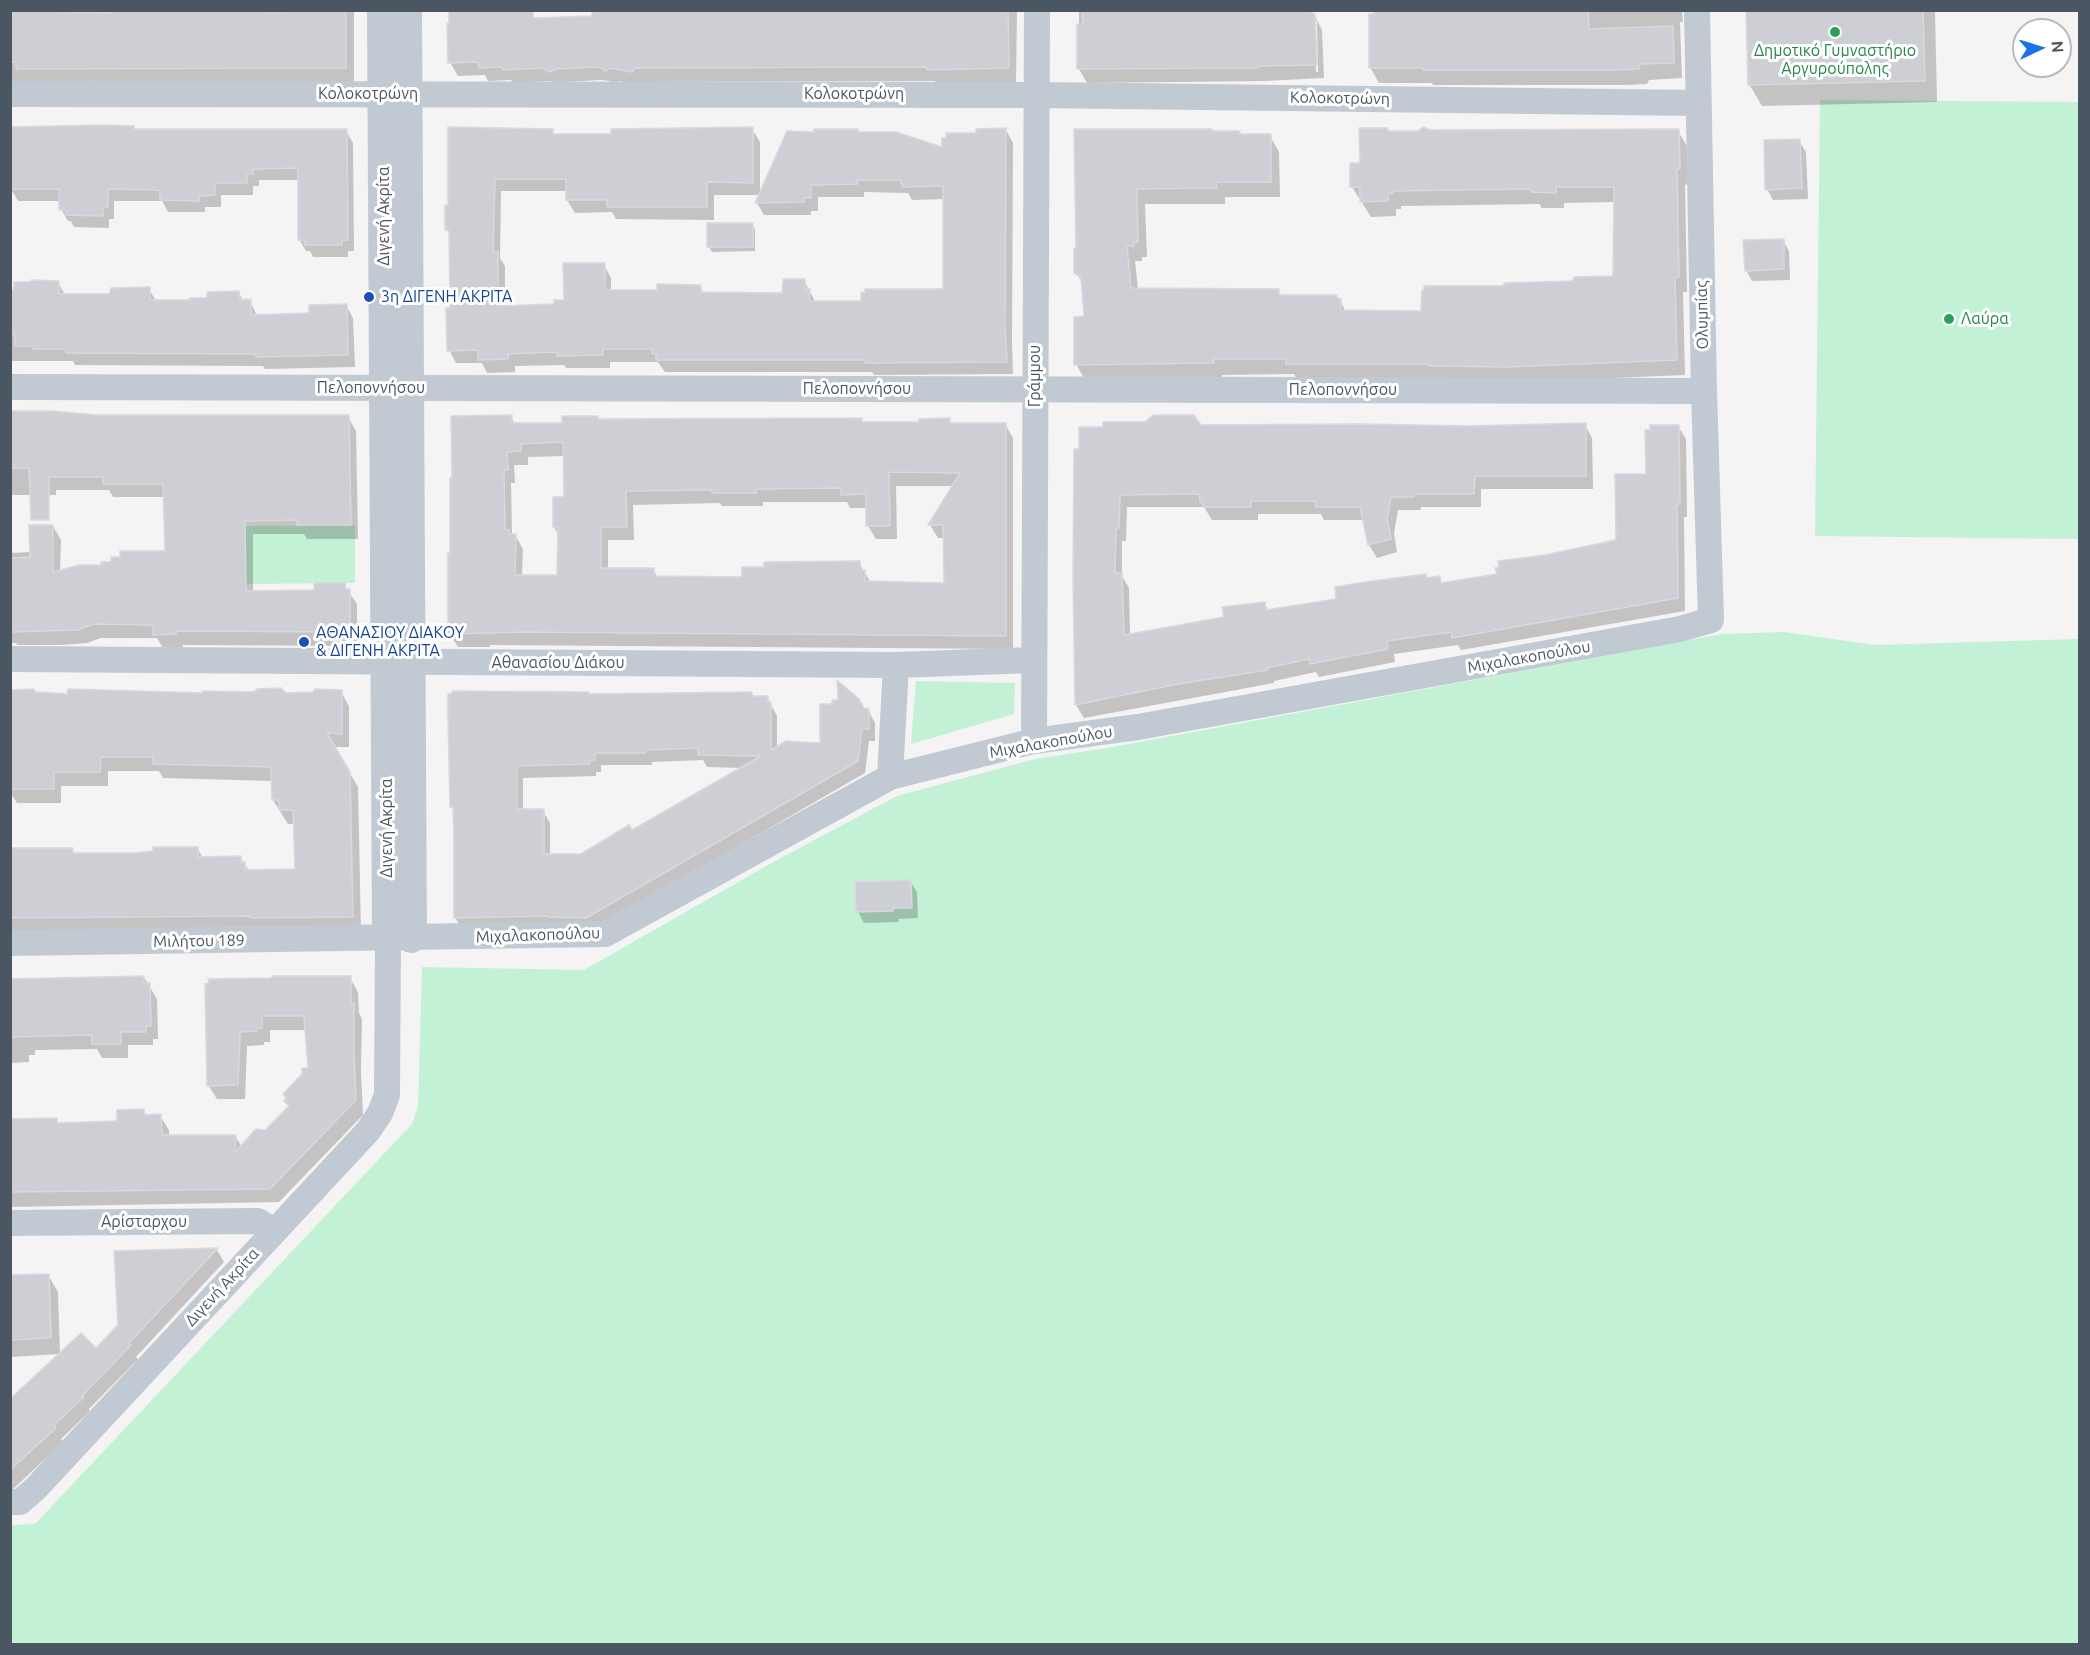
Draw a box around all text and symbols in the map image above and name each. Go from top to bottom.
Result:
north arrow [2012,18,2072,78]
marker: Δημοτικό Γυμναστήριο Αργυρούπολης [1828,25,1842,39]
text: N [2049,40,2067,53]
place label: Δημοτικό Γυμναστήριο Αργυρούπολης [1754,41,1916,79]
street label: Κολοκοτρώνη [318,84,418,104]
street label: Κολοκοτρώνη [804,84,904,104]
street label: Κολοκοτρώνη [1290,88,1390,108]
street label: Διγενή Ακρίτα [374,166,394,266]
street label: Ολυμπίας [1692,280,1712,350]
place label: 3η ΔΙΓΕΝΗ ΑΚΡΙΤΑ [381,287,512,307]
marker: 3η ΔΙΓΕΝΗ ΑΚΡΙΤΑ [362,290,376,304]
place label: Λαύρα [1961,309,2009,329]
marker: Λαύρα [1942,312,1956,326]
street label: Γράμμου [1025,345,1045,407]
street label: Πελοποννήσου [317,378,425,398]
street label: Πελοποννήσου [803,379,911,399]
street label: Πελοποννήσου [1289,380,1397,400]
place label: ΑΘΑΝΑΣΙΟΥ ΔΙΑΚΟΥ & ΔΙΓΕΝΗ ΑΚΡΙΤΑ [316,623,464,661]
marker: ΑΘΑΝΑΣΙΟΥ ΔΙΑΚΟΥ & ΔΙΓΕΝΗ ΑΚΡΙΤΑ [297,635,311,649]
street label: Μιχαλακοπούλου [1466,637,1592,677]
street label: Αθανασίου Διάκου [491,653,625,673]
street label: Μιχαλακοπούλου [988,722,1114,762]
street label: Διγενή Ακρίτα [377,778,397,878]
street label: Μιχαλακοπούλου [475,923,601,947]
street label: Μιλήτου 189 [153,931,245,951]
street label: Αρίσταρχου [101,1212,187,1232]
street label: Διγενή Ακρίτα [181,1244,263,1330]

